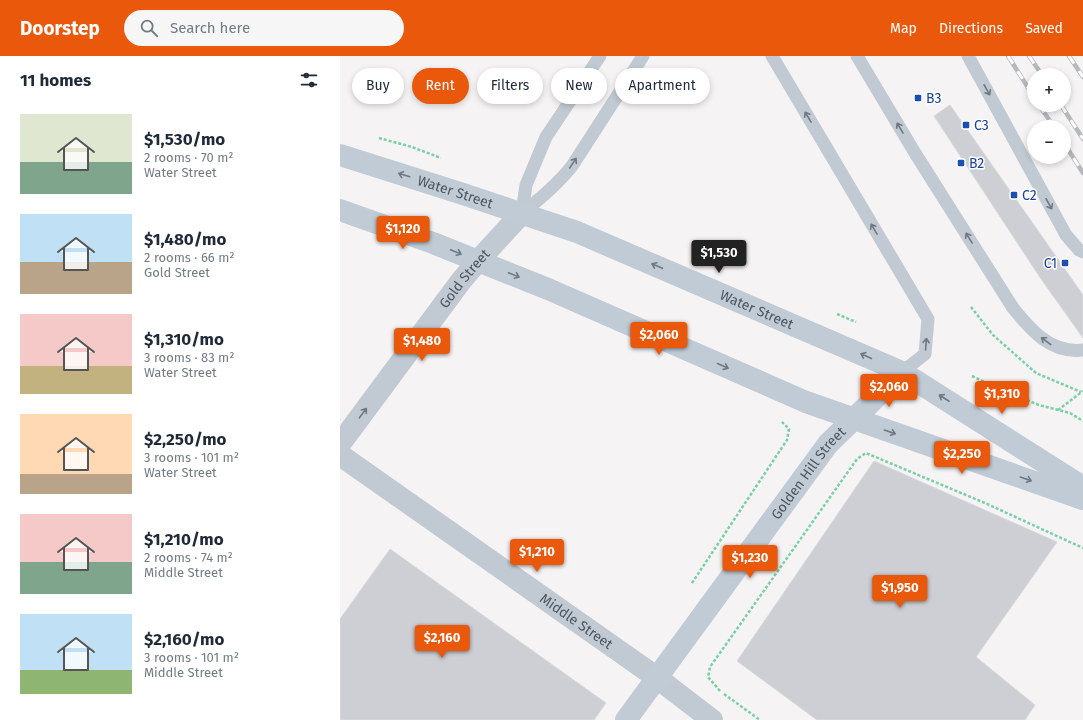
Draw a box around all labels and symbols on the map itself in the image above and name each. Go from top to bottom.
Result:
one-way arrow [983,84,991,96]
place label: B3 [926,90,942,107]
marker: B3 [913,93,923,103]
one-way arrow [804,111,812,123]
place label: C3 [974,117,989,134]
marker: C3 [961,120,971,130]
one-way arrow [895,122,903,134]
place label: B2 [969,155,984,172]
one-way arrow [569,158,577,169]
marker: B2 [956,158,966,168]
one-way arrow [398,171,411,178]
street label: Water Street [415,172,496,212]
place label: C2 [1022,187,1037,204]
marker: C2 [1009,190,1019,200]
one-way arrow [1046,198,1054,210]
pin: $1,120 [370,216,436,250]
one-way arrow [870,223,878,235]
one-way arrow [965,233,973,244]
pin: $1,530 [686,240,752,274]
street label: Gold Street [435,245,494,311]
one-way arrow [449,249,461,256]
place label: C1 [1044,255,1057,272]
marker: C1 [1060,258,1070,268]
one-way arrow [651,262,663,269]
one-way arrow [507,272,519,280]
street label: Water Street [717,286,797,333]
pin: $2,060 [626,322,692,356]
pin: $1,480 [389,328,455,362]
one-way arrow [1041,337,1052,345]
one-way arrow [923,338,930,351]
one-way arrow [861,352,873,359]
one-way arrow [717,363,729,370]
pin: $2,060 [856,374,922,408]
pin: $1,310 [969,381,1035,415]
one-way arrow [939,394,950,402]
one-way arrow [359,407,367,418]
street label: Golden Hill Street [767,422,850,523]
one-way arrow [883,429,896,436]
pin: $2,250 [929,441,995,475]
one-way arrow [1020,476,1032,484]
pin: $1,210 [504,539,570,573]
pin: $1,230 [717,545,783,579]
pin: $1,950 [867,575,933,609]
street label: Middle Street [537,590,617,653]
pin: $2,160 [409,625,475,659]

